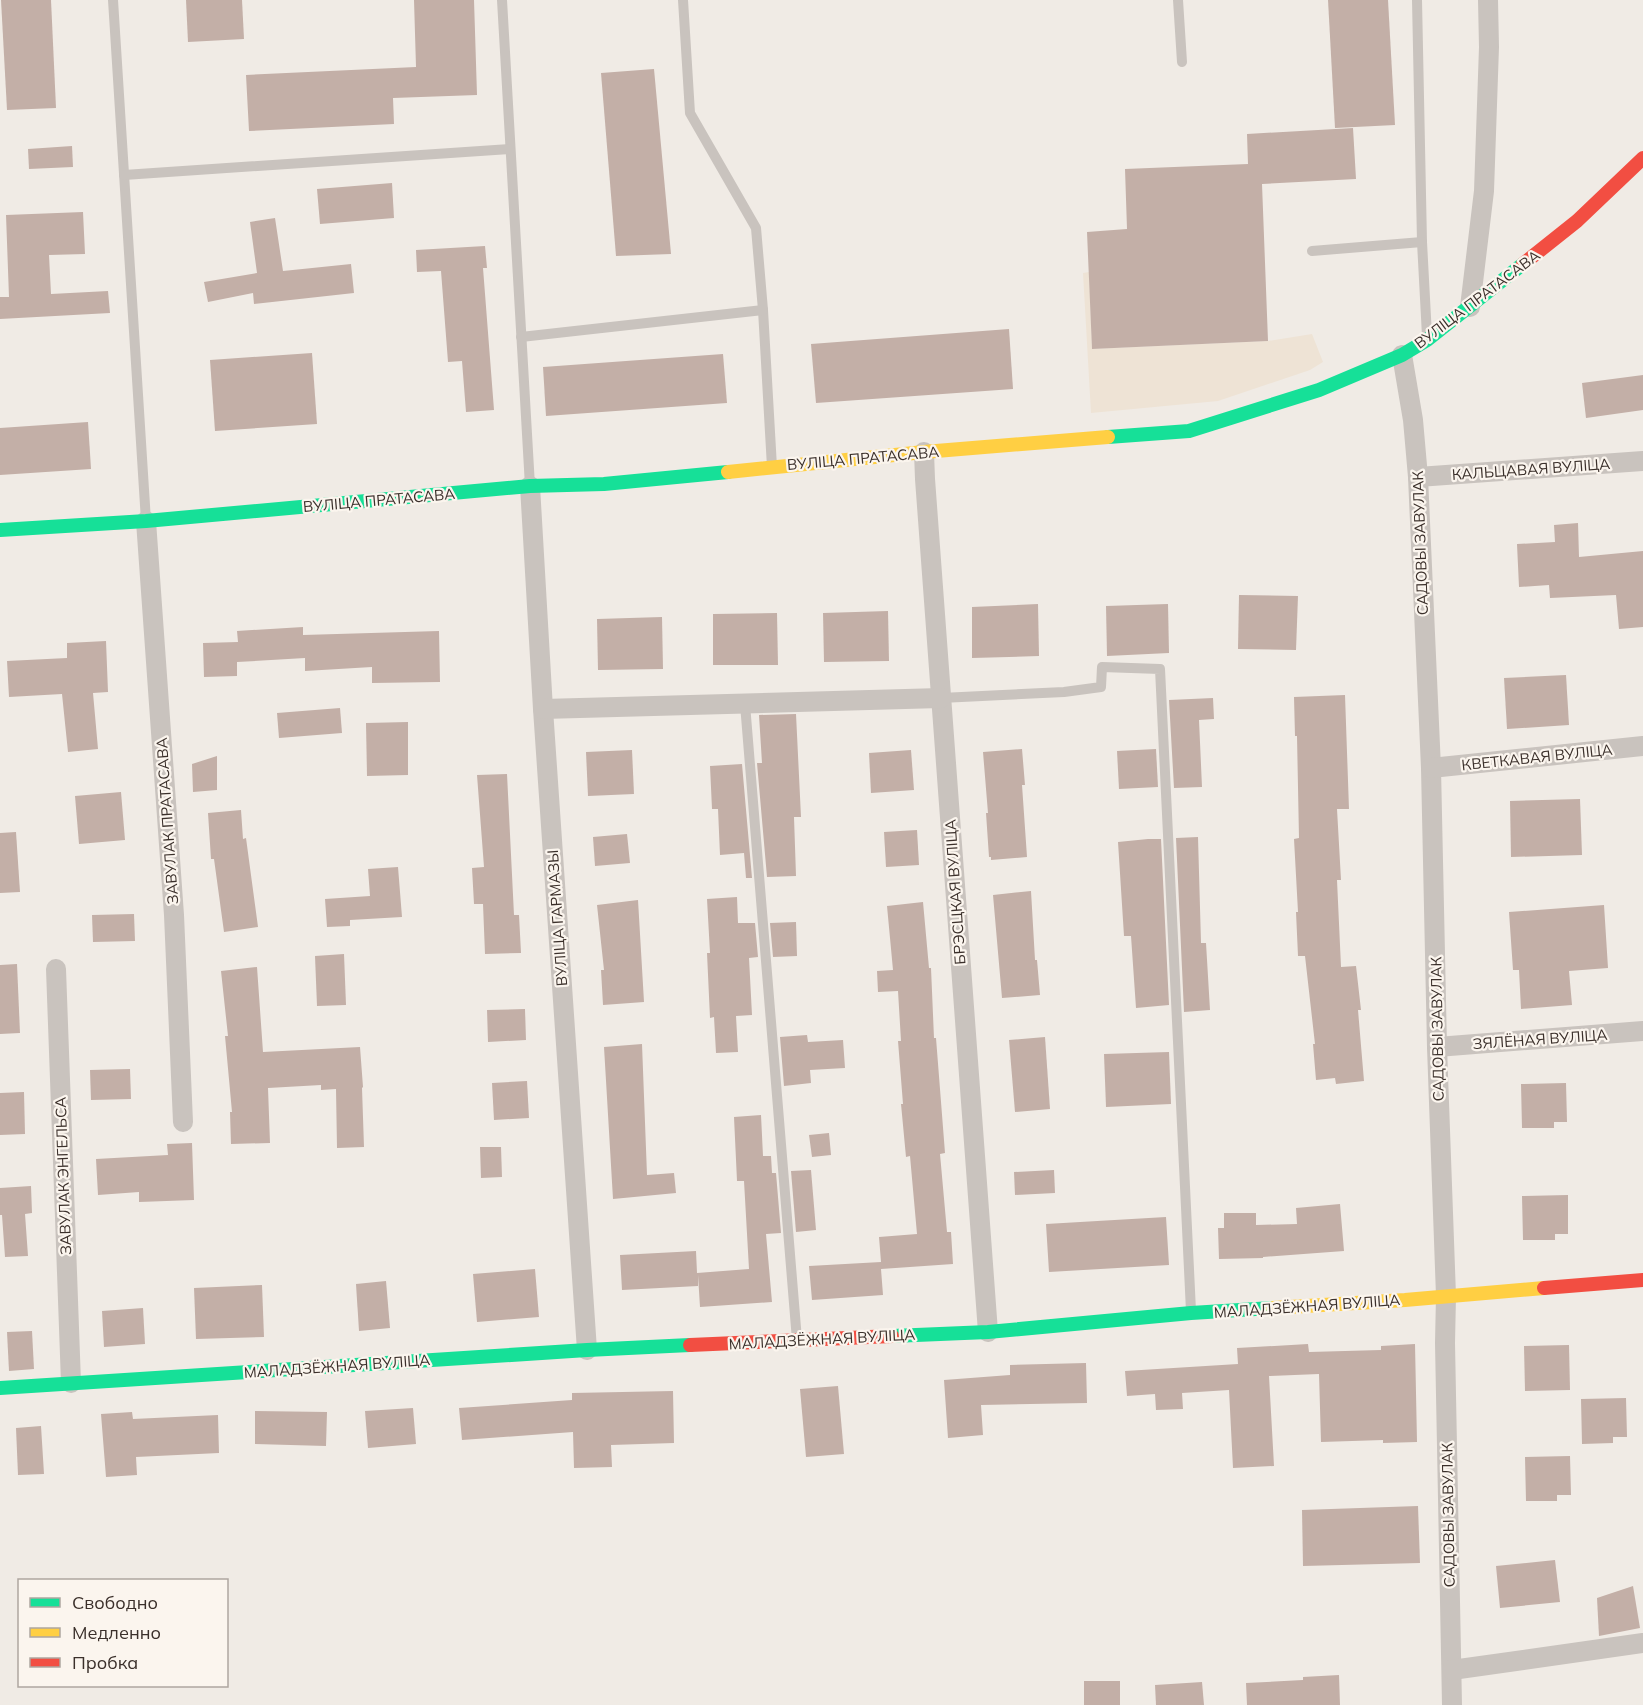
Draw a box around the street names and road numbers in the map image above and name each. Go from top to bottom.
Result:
street label: ВУЛІЦА ПРАТАСАВА [1410,246,1544,352]
street label: ВУЛІЦА ПРАТАСАВА [786,442,940,474]
street label: КАЛЬЦАВАЯ ВУЛІЦА [1451,454,1611,484]
street label: САДОВЫ ЗАВУЛАК [1408,470,1432,616]
street label: ВУЛІЦА ПРАТАСАВА [302,484,456,516]
street label: ЗАВУЛАК ПРАТАСАВА [152,737,182,905]
street label: КВЕТКАВАЯ ВУЛІЦА [1461,740,1613,774]
street label: БРЭСЦКАЯ ВУЛІЦА [940,819,970,965]
street label: ВУЛІЦА ГАРМАЗЫ [543,849,571,987]
street label: САДОВЫ ЗАВУЛАК [1426,956,1448,1101]
street label: ЗЯЛЁНАЯ ВУЛІЦА [1472,1025,1608,1053]
street label: ЗАВУЛАК ЭНГЕЛЬСА [51,1097,75,1255]
street label: МАЛАДЗЁЖНАЯ ВУЛІЦА [1213,1290,1401,1322]
street label: МАЛАДЗЁЖНАЯ ВУЛІЦА [728,1325,916,1353]
street label: МАЛАДЗЁЖНАЯ ВУЛІЦА [243,1350,431,1382]
street label: САДОВЫ ЗАВУЛАК [1437,1442,1459,1587]

